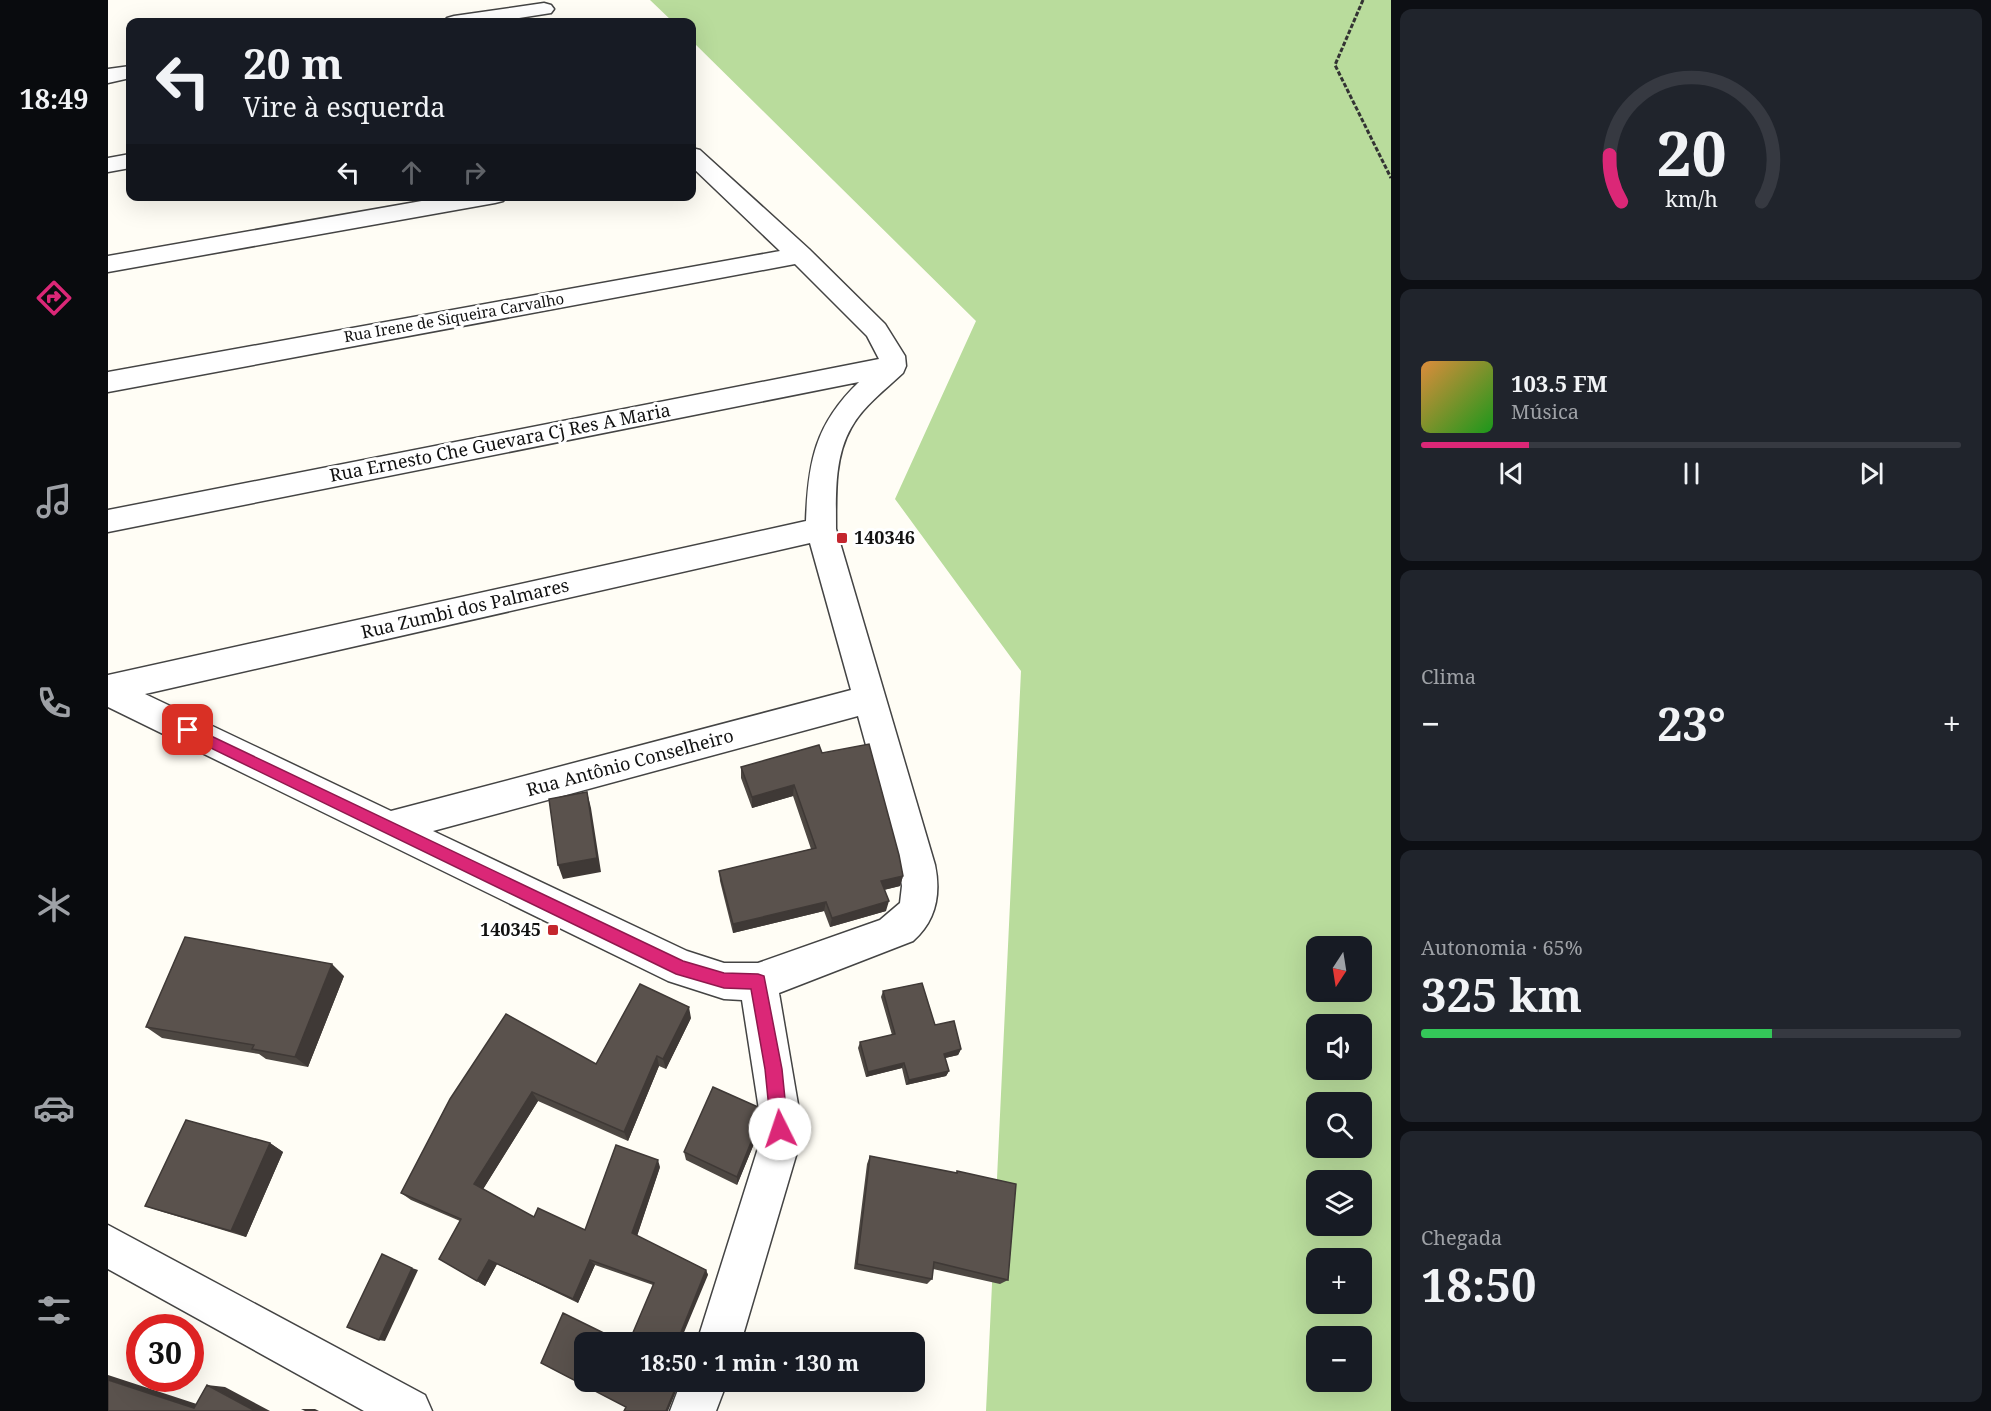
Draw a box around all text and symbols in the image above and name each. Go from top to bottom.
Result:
text: 20 m [243,34,343,91]
icon: left [144,42,222,120]
text: 18:49 [19,80,89,117]
text: Vire à esquerda [243,88,446,125]
text: 20 [1656,109,1726,194]
icon: left [332,156,365,189]
icon: ahead [395,156,428,189]
icon: right [458,156,491,189]
text: km/h [1665,184,1718,213]
icon: directions [33,277,75,319]
street label: Rua Irene de Siqueira Carvalho [342,288,566,346]
text: 103.5 FM [1511,368,1608,398]
street label: Rua Ernesto Che Guevara Cj Res A Maria [327,397,672,487]
text: Música [1511,398,1579,425]
icon: previous [1495,457,1528,490]
icon: pause [1675,457,1708,490]
icon: next [1855,457,1888,490]
icon: music [33,480,75,522]
place label: 140346 [854,525,915,549]
marker: 140346 [835,531,849,545]
street label: Rua Zumbi dos Palmares [358,572,571,644]
text: Clima [1421,663,1476,690]
icon: phone [33,682,75,724]
text: 23° [1657,693,1726,754]
text: − [1421,701,1440,746]
text: + [1943,701,1961,746]
pin [162,704,213,755]
icon: arrive [171,713,204,746]
street label: Rua Antônio Conselheiro [523,723,736,801]
icon: climate [33,884,75,926]
place label: 140345 [480,917,541,941]
marker: 140345 [546,923,560,937]
text: Autonomia · 65% [1421,934,1583,961]
north arrow [1306,936,1372,1002]
map controls [1306,936,1372,1392]
text: 325 km [1421,964,1582,1025]
button: sound [1306,1014,1372,1080]
icon: car [33,1087,75,1129]
button: search [1306,1092,1372,1158]
position arrow [748,1097,812,1161]
button: layers [1306,1170,1372,1236]
text: Chegada [1421,1224,1502,1251]
button: + [1306,1248,1372,1314]
text: 18:50 [1421,1254,1536,1315]
icon: filters [33,1289,75,1331]
speed limit sign: 30 [126,1314,204,1392]
button: − [1306,1326,1372,1392]
text: 18:50 · 1 min · 130 m [640,1347,859,1377]

